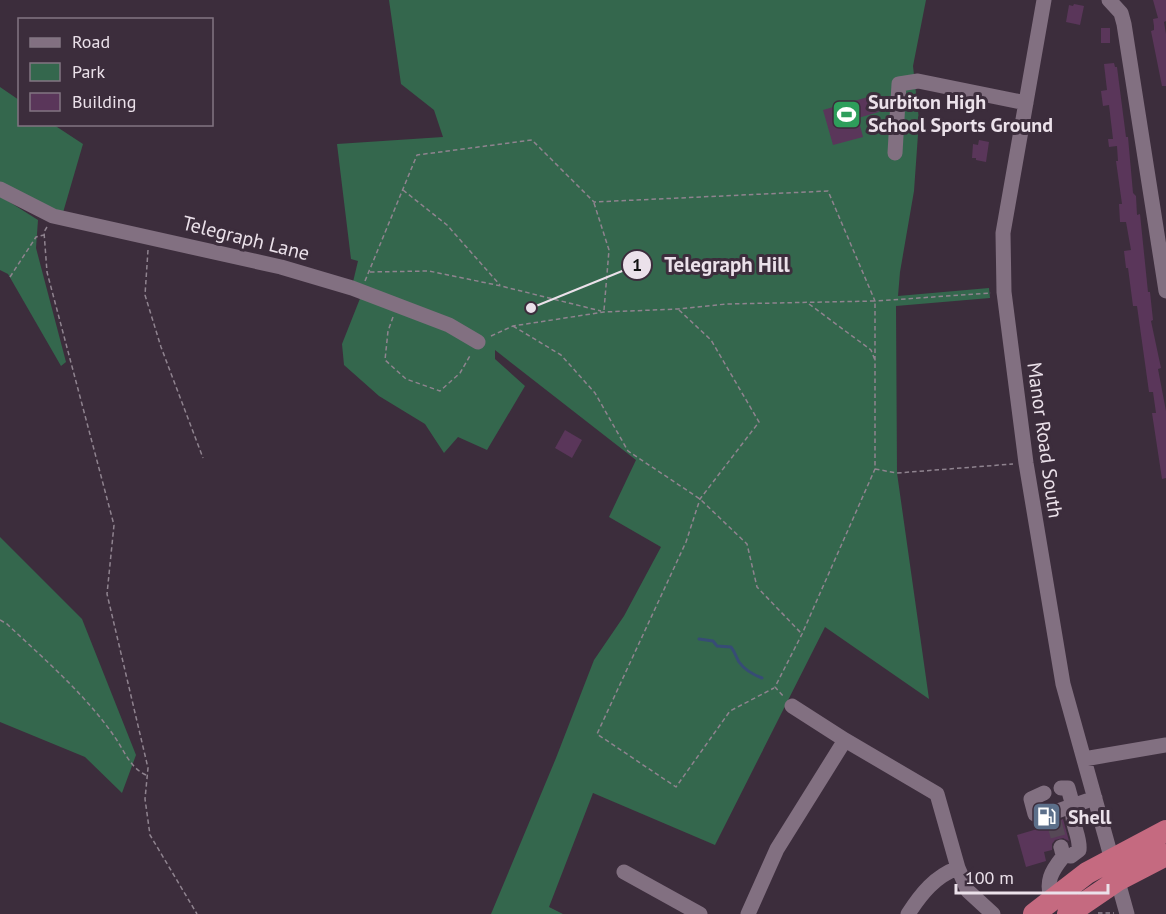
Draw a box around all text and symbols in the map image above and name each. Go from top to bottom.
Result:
legend [18,18,213,126]
text: Road [72,30,110,53]
text: Park [72,60,105,83]
place label: Surbiton High School Sports Ground [868,89,1053,138]
text: Building [72,90,136,113]
sports icon: Surbiton High School Sports Ground [831,98,863,130]
street label: Telegraph Lane [180,210,312,266]
callout: Telegraph Hill [622,245,802,284]
text: Telegraph Hill [664,251,791,278]
text: 1 [632,253,642,276]
street label: Manor Road South [1021,360,1069,520]
fuel station icon: Shell [1031,801,1063,833]
place label: Shell [1068,804,1112,830]
scale bar [956,857,1108,895]
text: 100 m [965,866,1014,889]

